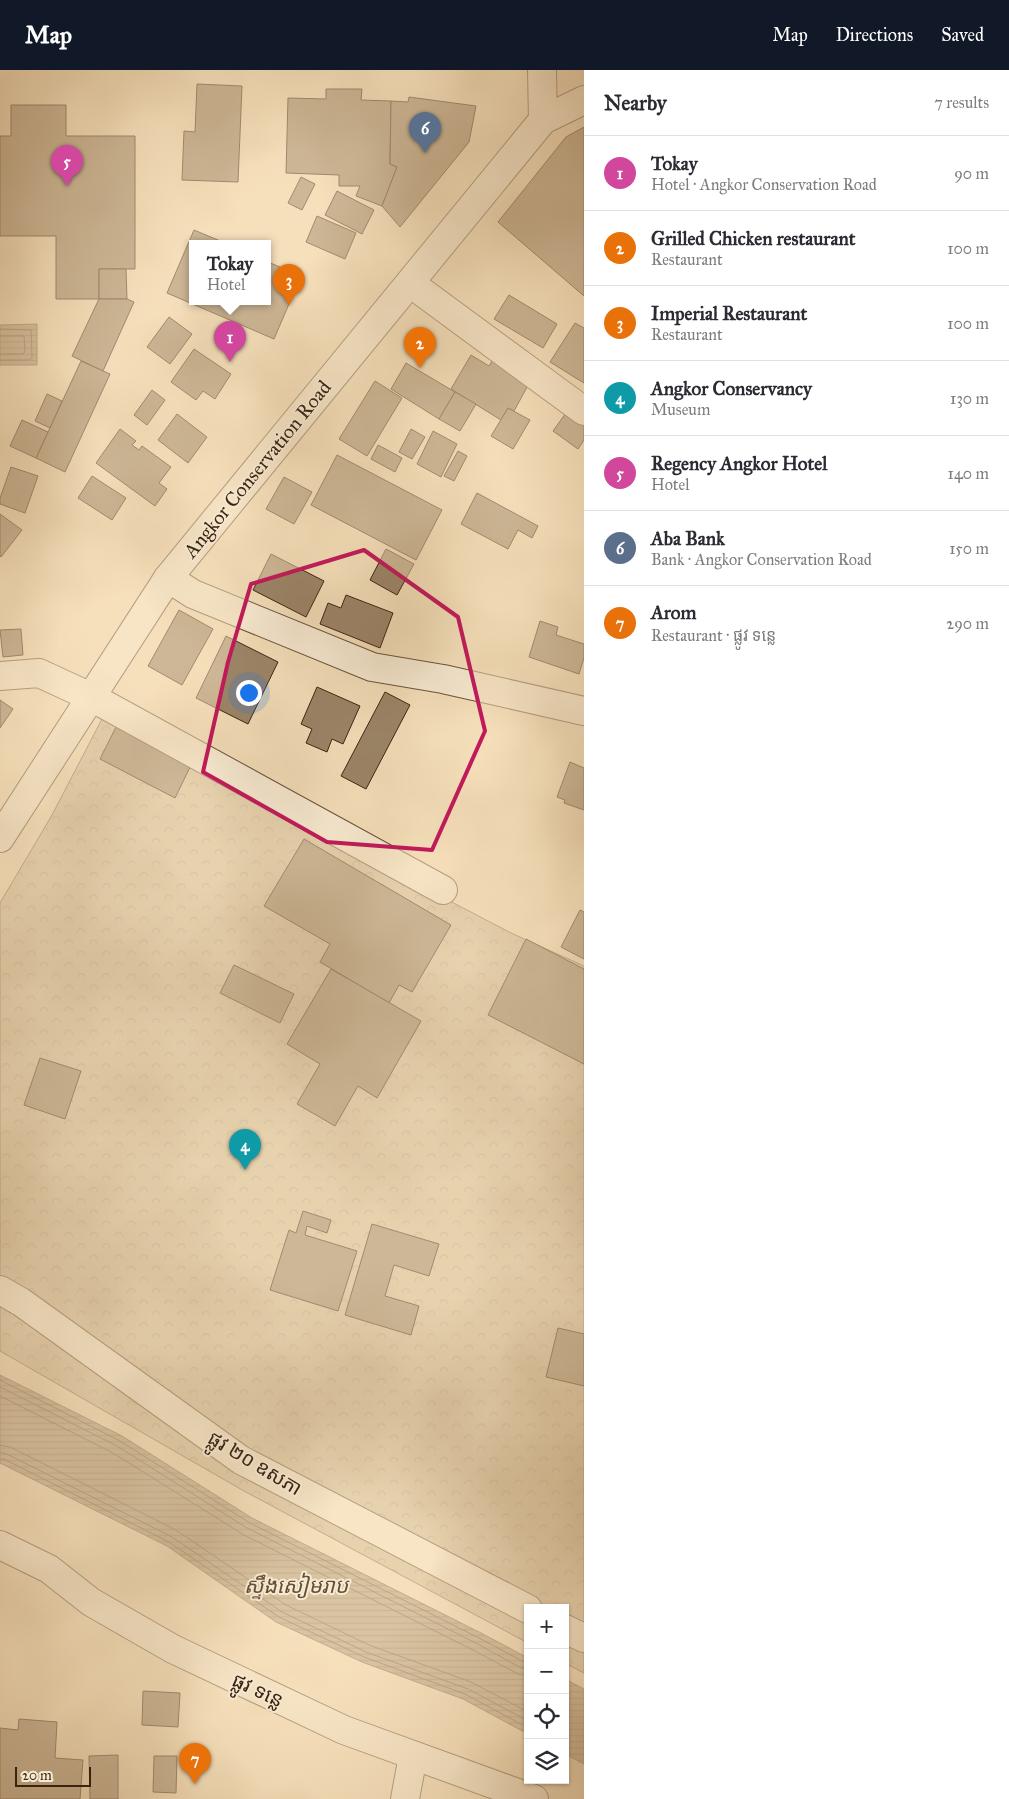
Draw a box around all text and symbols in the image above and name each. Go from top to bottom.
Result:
text: Map [25,20,72,50]
text: Map [772,24,808,46]
text: Directions [836,24,913,46]
text: Saved [941,24,984,46]
text: Nearby [604,90,667,116]
text: 7 results [934,93,989,112]
pin: 6 [409,112,441,153]
pin: 5 [51,145,83,186]
text: Tokay [651,152,698,175]
text: 1 [617,164,623,183]
text: 90 m [954,164,989,183]
text: Hotel · Angkor Conservation Road [651,175,877,194]
text: Grilled Chicken restaurant [651,227,855,250]
text: 2 [616,239,624,258]
text: 100 m [947,239,989,258]
popup [189,240,271,305]
text: Restaurant [651,250,723,269]
text: Tokay [207,252,253,275]
pin: 3 [273,264,305,305]
text: Hotel [207,275,245,294]
text: Imperial Restaurant [651,302,807,325]
text: 3 [617,314,623,333]
text: 100 m [947,314,989,333]
pin: 1 [214,321,246,362]
text: Restaurant [651,325,723,344]
pin: 2 [404,327,436,368]
street label: Angkor Conservation Road [177,376,337,564]
text: Angkor Conservancy [651,377,812,400]
text: 4 [616,389,624,408]
text: 130 m [950,389,989,408]
text: Museum [651,400,710,419]
text: Regency Angkor Hotel [651,452,827,475]
text: 5 [616,464,624,483]
text: 140 m [948,464,989,483]
text: Hotel [651,475,689,494]
text: Aba Bank [651,527,725,550]
text: 6 [616,539,624,558]
text: 150 m [949,539,989,558]
text: Bank · Angkor Conservation Road [651,550,872,569]
text: Arom [651,601,696,624]
text: 7 [616,614,624,633]
text: 290 m [946,614,989,633]
text: Restaurant · ផ្លូវ ទន្លេ [651,626,776,645]
your location [236,680,262,706]
pin: 4 [229,1129,261,1170]
street label: ផ្លូវ ២០ ឧសភា [200,1426,306,1506]
water label: ស្ទឹងសៀមរាប [244,1572,350,1600]
map controls [524,1604,569,1784]
button: + [524,1604,569,1649]
button: − [524,1649,569,1694]
street label: ផ្លូវ ទន្លេ [226,1668,288,1719]
button: locate [524,1694,569,1739]
button: layers [524,1739,569,1784]
pin: 7 [179,1743,211,1784]
scale bar [15,1764,91,1787]
text: 20 m [22,1767,52,1784]

